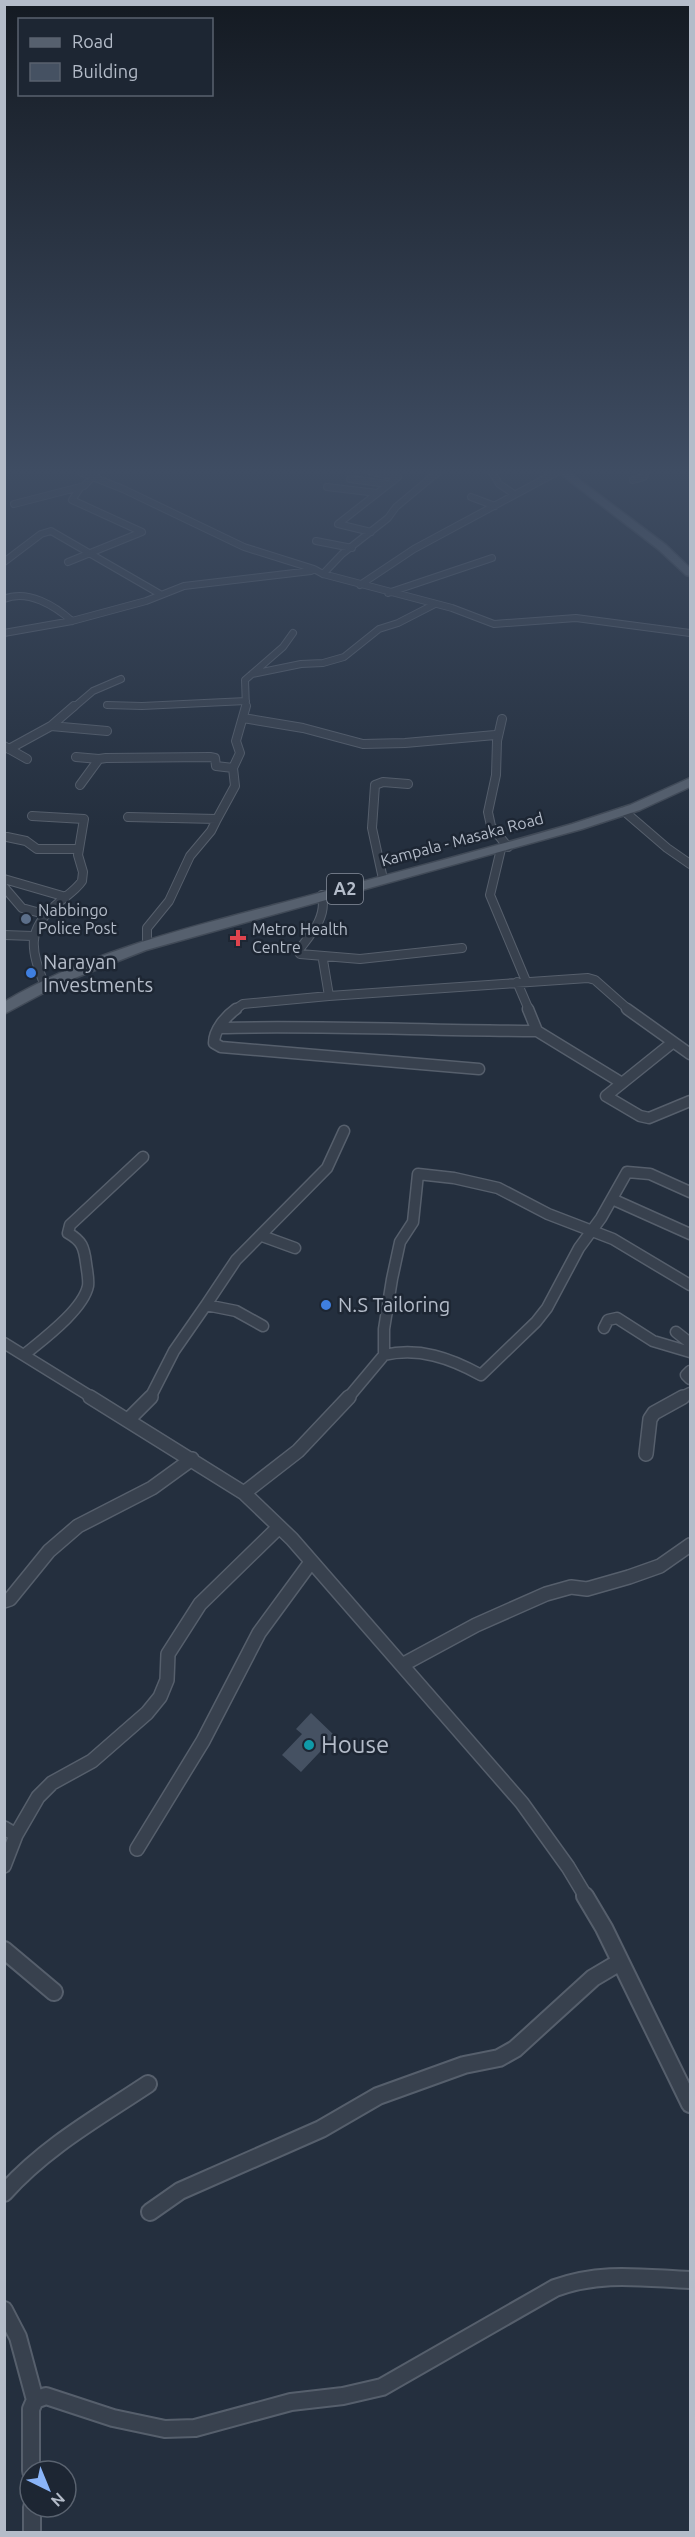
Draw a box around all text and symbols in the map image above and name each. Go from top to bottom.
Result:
legend [18,18,213,96]
text: Road [72,31,114,51]
text: Building [72,61,138,81]
street label: Kampala - Masaka Road [379,809,545,869]
road number: A2 [327,874,363,904]
place label: Nabbingo Police Post [38,901,117,937]
marker: Nabbingo Police Post [19,912,33,926]
place label: Metro Health Centre [252,920,348,956]
marker: Metro Health Centre [229,929,247,947]
place label: Narayan Investments [43,950,153,996]
marker: Narayan Investments [24,966,38,980]
place label: N.S Tailoring [338,1293,450,1316]
marker: N.S Tailoring [319,1298,333,1312]
place label: House [321,1731,389,1758]
marker: House [302,1738,316,1752]
north arrow [18,2459,78,2519]
text: N [48,2489,69,2511]

